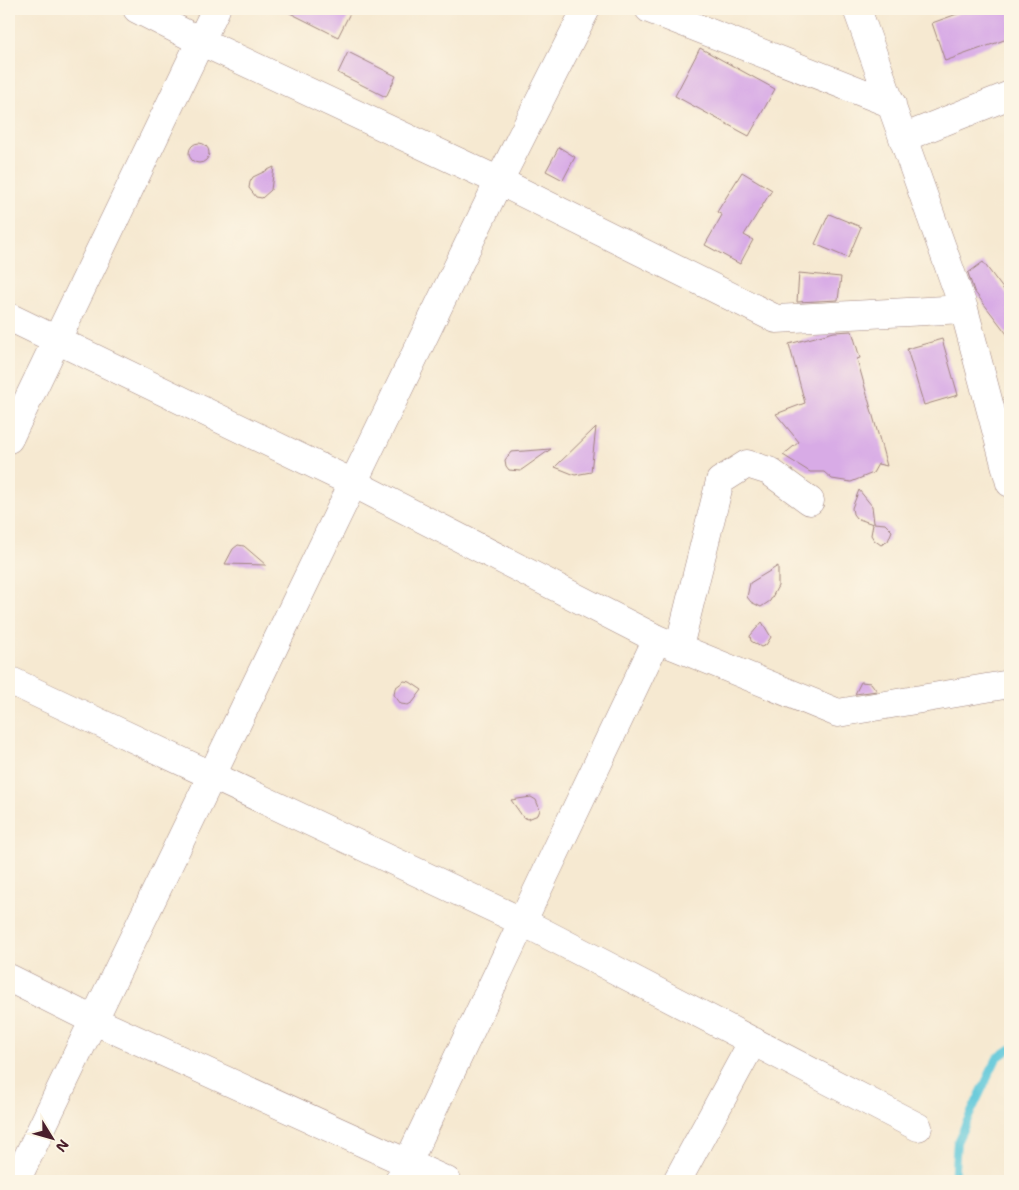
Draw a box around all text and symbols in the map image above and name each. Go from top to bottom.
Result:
north arrow [28,1112,78,1162]
text: N [52,1136,73,1156]

